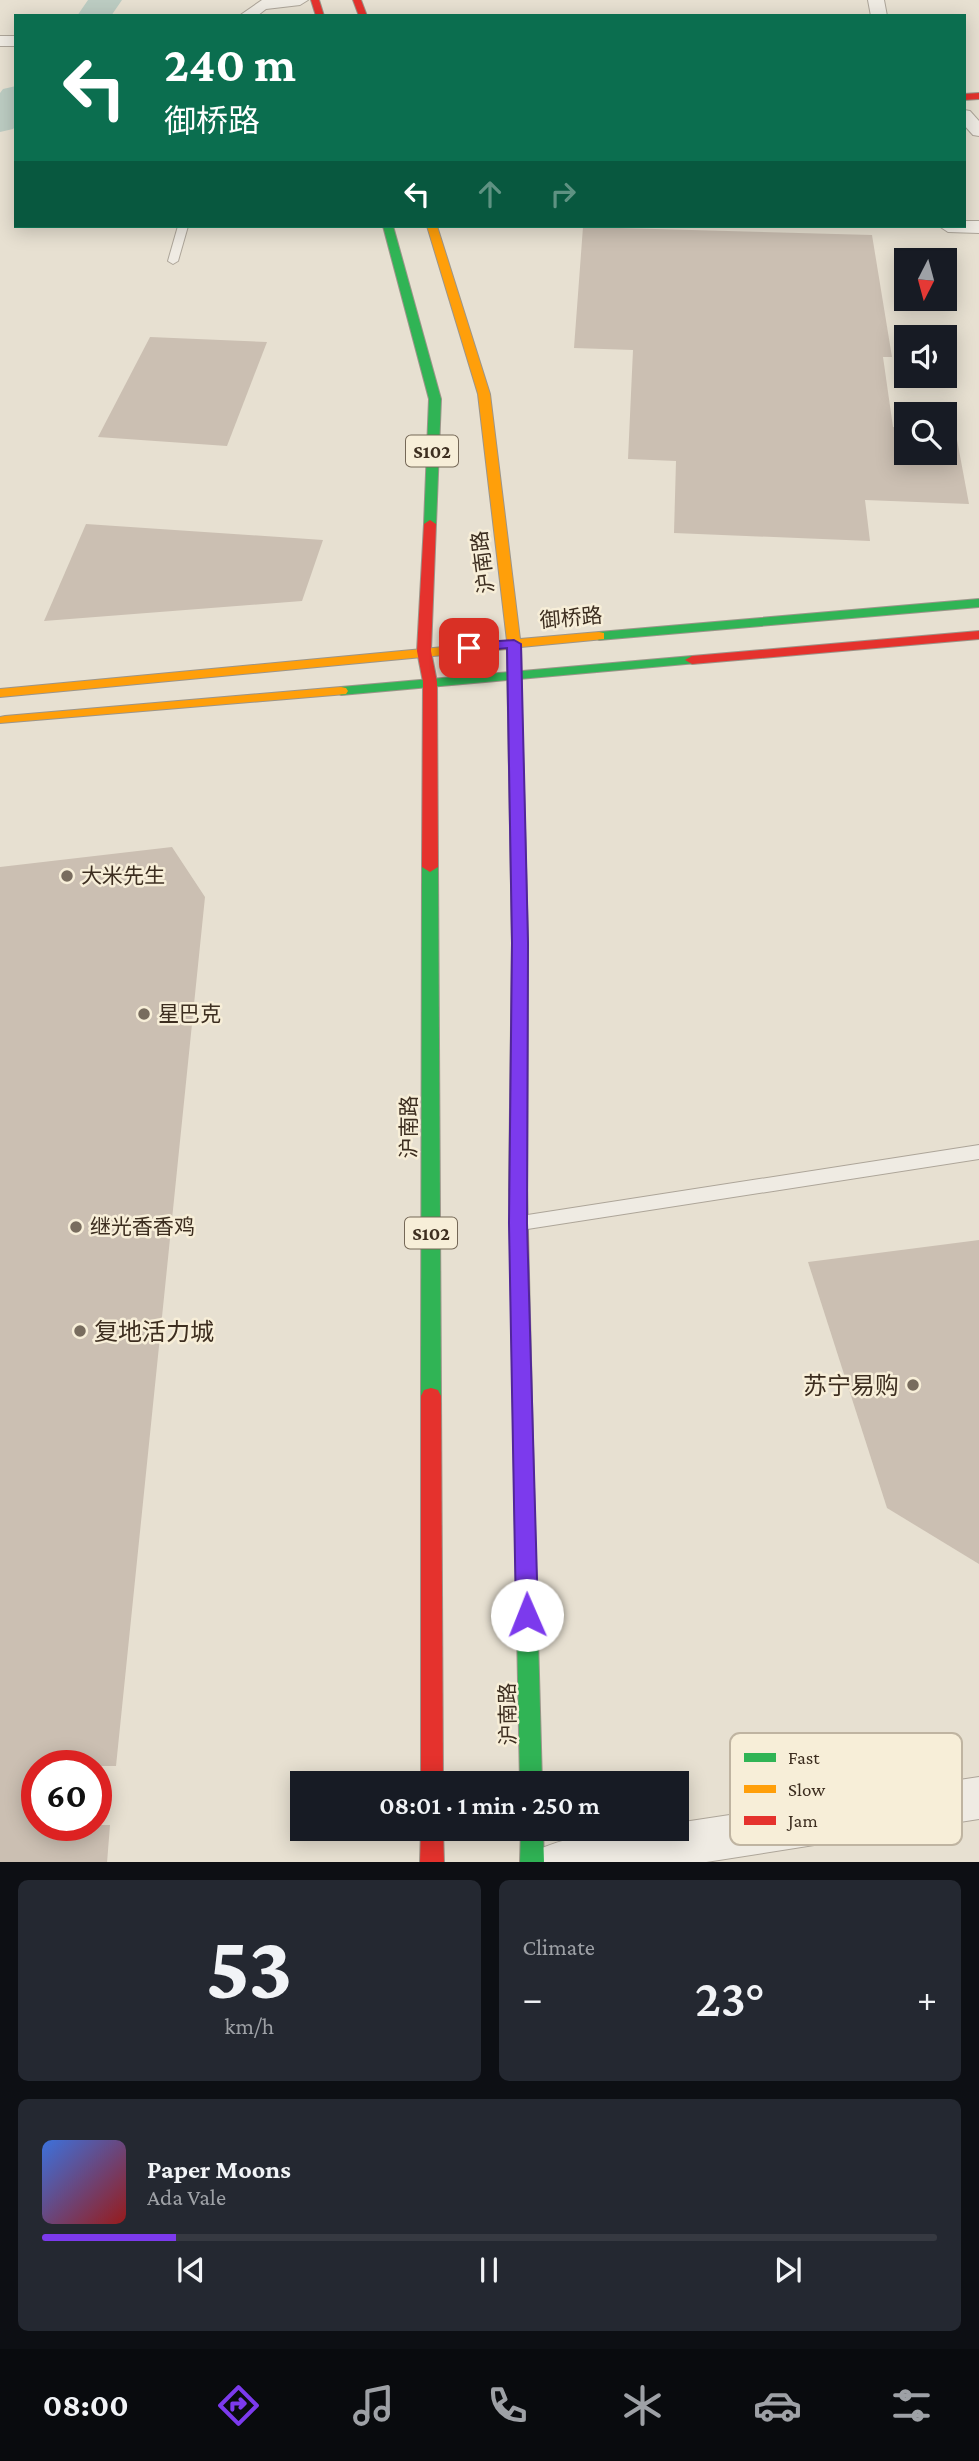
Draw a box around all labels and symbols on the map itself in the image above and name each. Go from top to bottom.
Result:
north arrow [894,248,957,312]
road number: S102 [406,436,458,466]
street label: 沪南路 [467,529,499,595]
street label: 御桥路 [539,603,603,633]
pin [439,618,499,678]
place label: 大米先生 [81,864,165,888]
marker: 大米先生 [59,868,75,884]
place label: 星巴克 [158,1002,221,1026]
marker: 星巴克 [136,1006,152,1022]
street label: 沪南路 [397,1096,421,1159]
place label: 继光香香鸡 [90,1215,195,1239]
road number: S102 [405,1218,457,1248]
marker: 继光香香鸡 [68,1219,84,1235]
place label: 复地活力城 [94,1318,214,1345]
marker: 复地活力城 [72,1323,88,1339]
place label: 苏宁易购 [803,1372,899,1399]
marker: 苏宁易购 [905,1377,921,1393]
position arrow [490,1578,564,1652]
street label: 沪南路 [495,1682,521,1746]
legend [730,1733,962,1845]
text: Fast [788,1747,820,1768]
speed limit sign: 60 [21,1750,112,1841]
text: Slow [788,1779,825,1800]
text: Jam [786,1810,818,1831]

